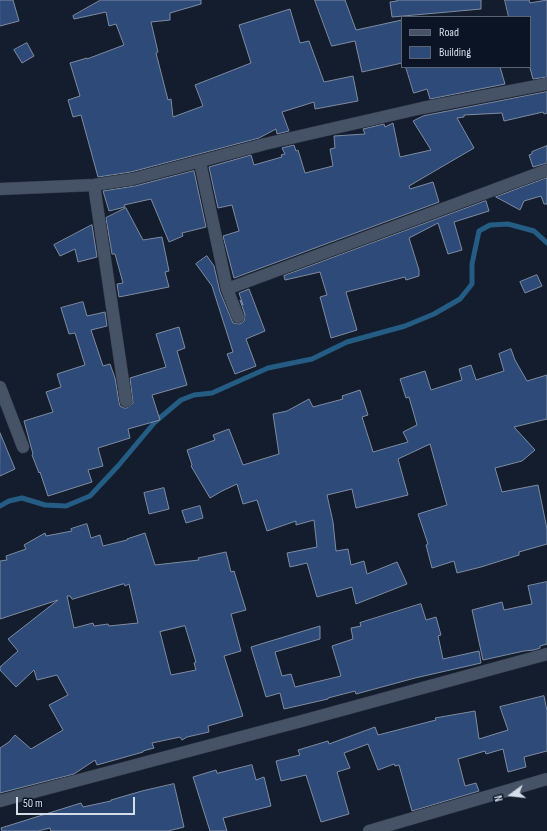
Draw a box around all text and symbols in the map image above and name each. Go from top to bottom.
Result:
legend [401,16,531,68]
text: Road [439,25,459,40]
text: Building [439,45,471,60]
north arrow [491,775,531,815]
scale bar [18,789,137,815]
text: N [492,794,506,803]
text: 50 m [23,796,43,811]

